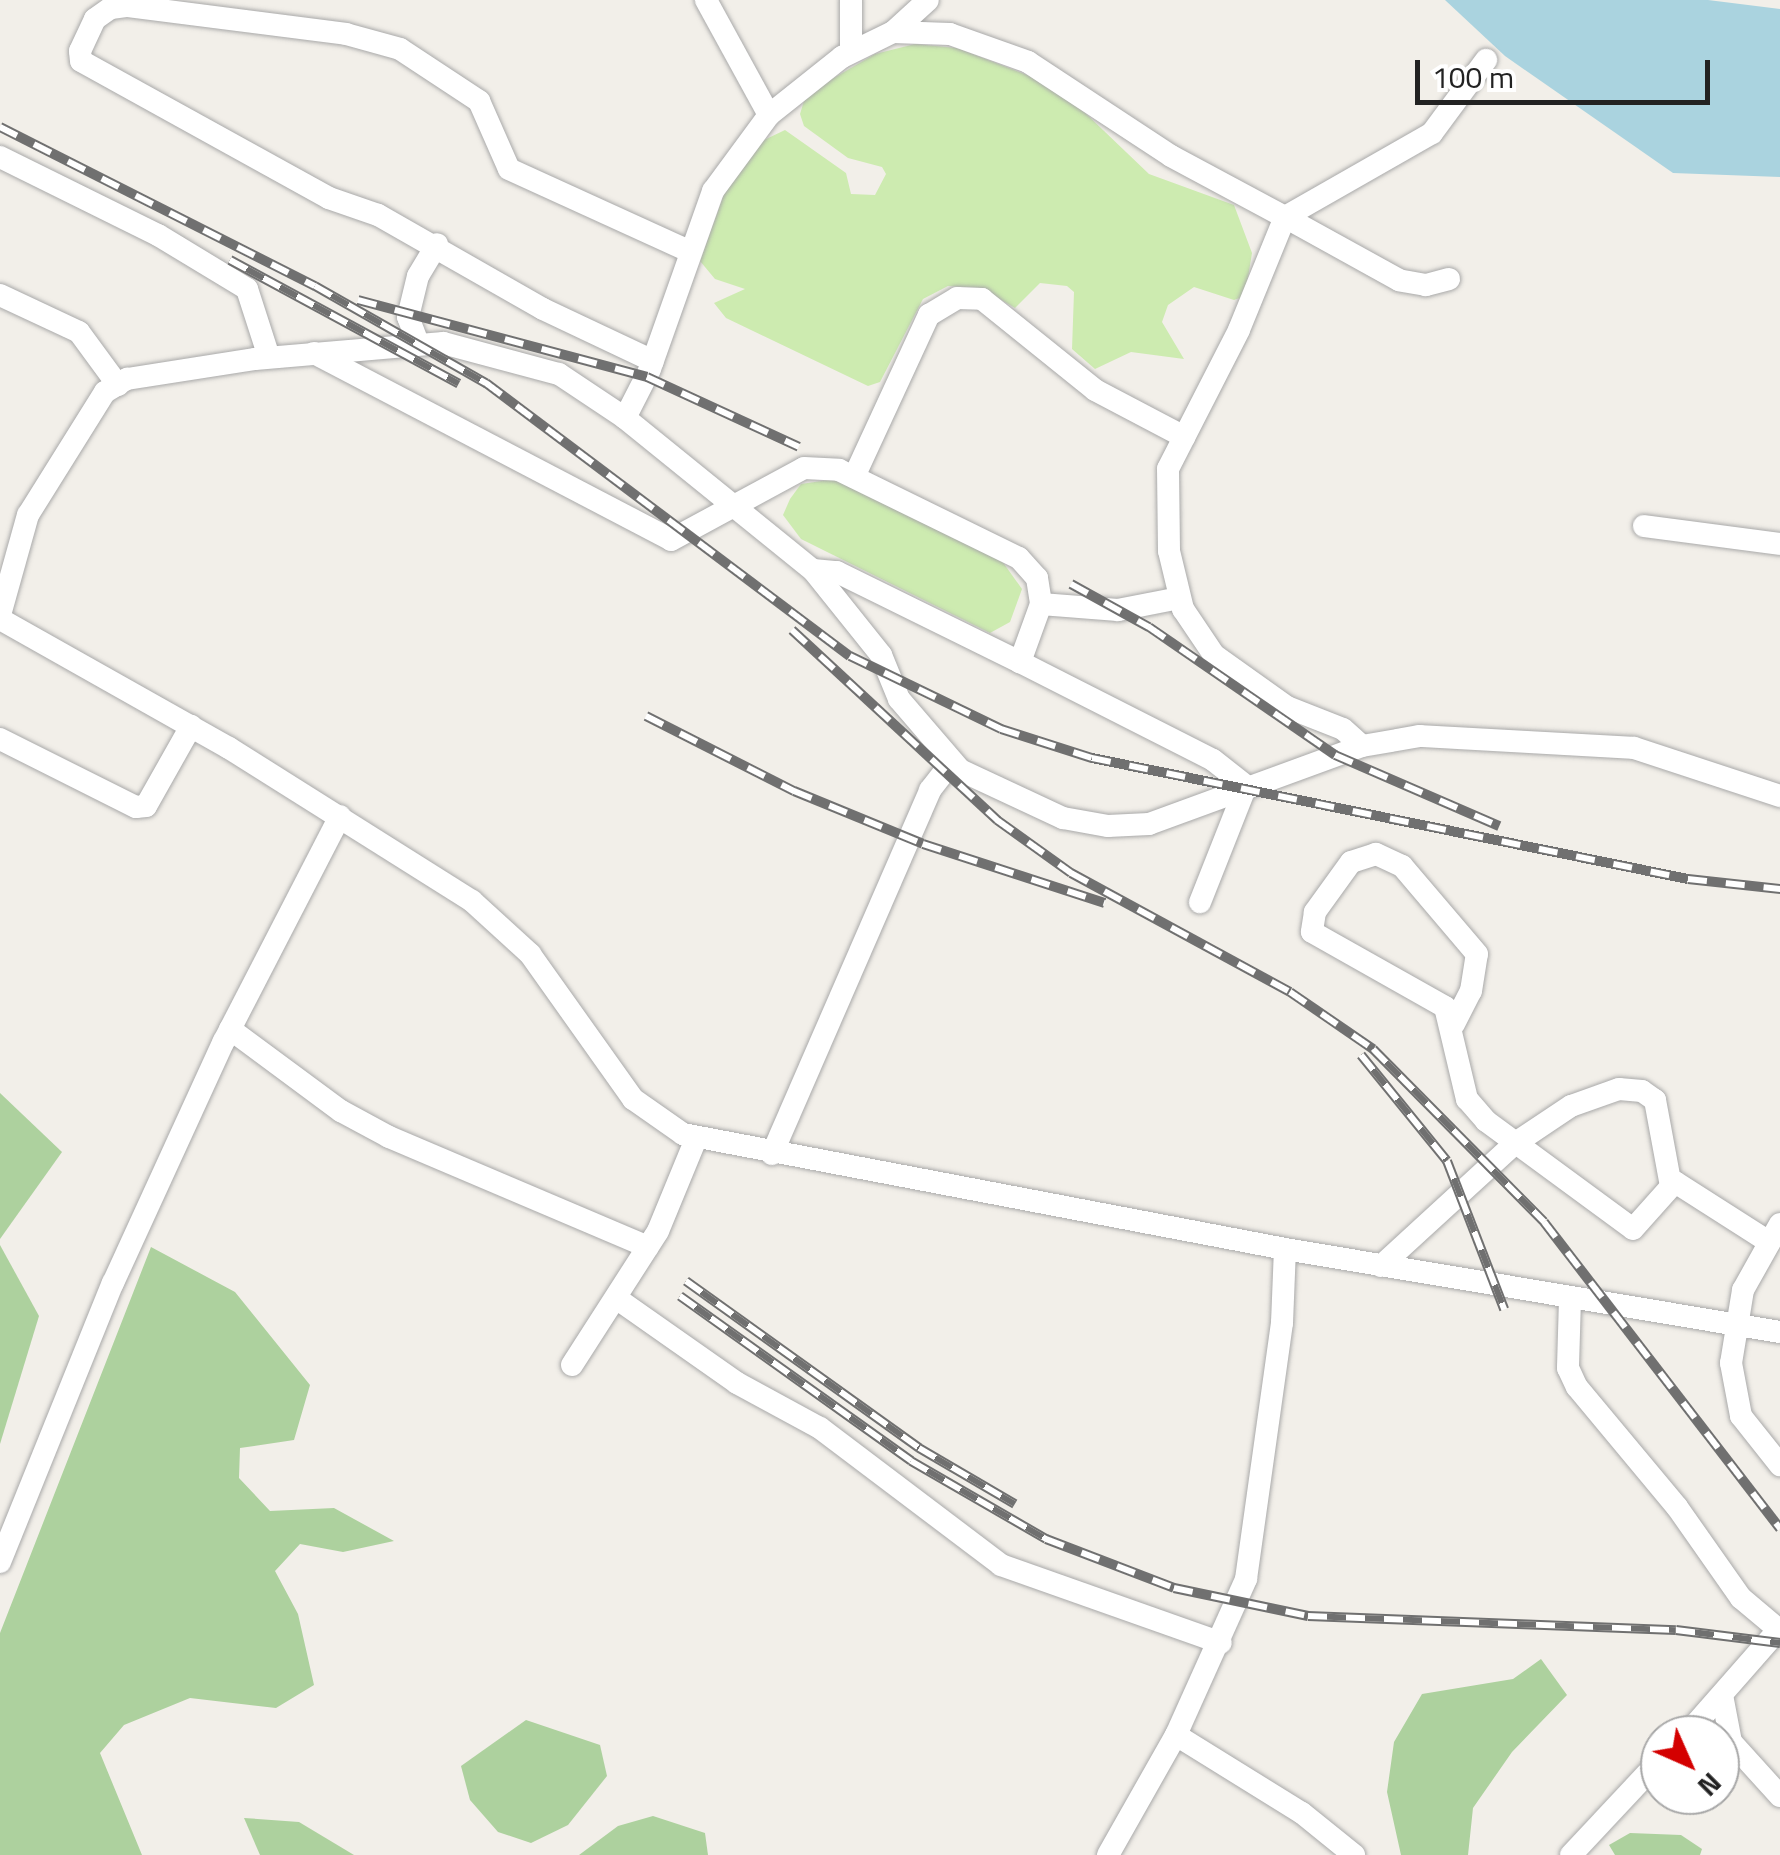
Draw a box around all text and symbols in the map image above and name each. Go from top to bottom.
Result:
scale bar [1420,40,1715,102]
text: 100 m [1432,54,1514,100]
north arrow [1640,1715,1740,1815]
text: N [1688,1763,1732,1807]

